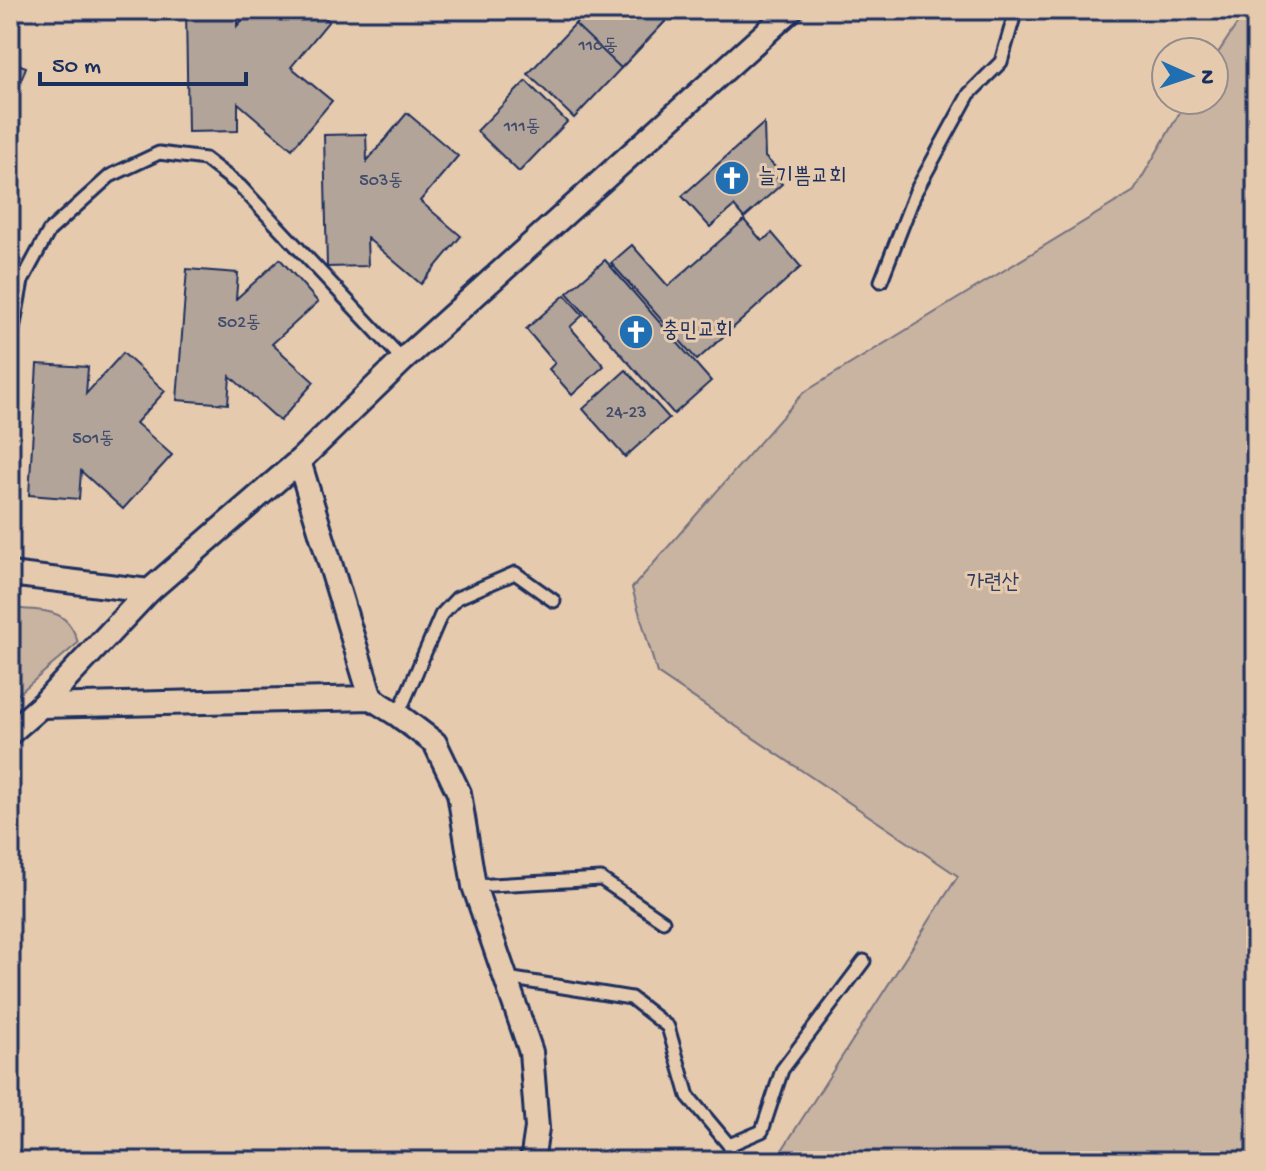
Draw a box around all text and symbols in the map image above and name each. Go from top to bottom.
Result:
scale bar [40,36,246,86]
house number: 110동 [577,36,618,57]
north arrow [1150,36,1230,116]
text: 50 m [52,53,101,82]
text: N [1193,69,1219,85]
house number: 111동 [503,117,540,138]
church icon: 늘기쁨교회 [713,159,751,197]
place label: 늘기쁨교회 [758,165,847,191]
house number: 503동 [359,171,403,192]
house number: 502동 [218,313,261,334]
church icon: 충민교회 [617,313,655,351]
place label: 충민교회 [662,319,733,345]
house number: 24-23 [605,403,647,424]
house number: 501동 [72,429,114,450]
park label: 가련산 [966,571,1020,597]

